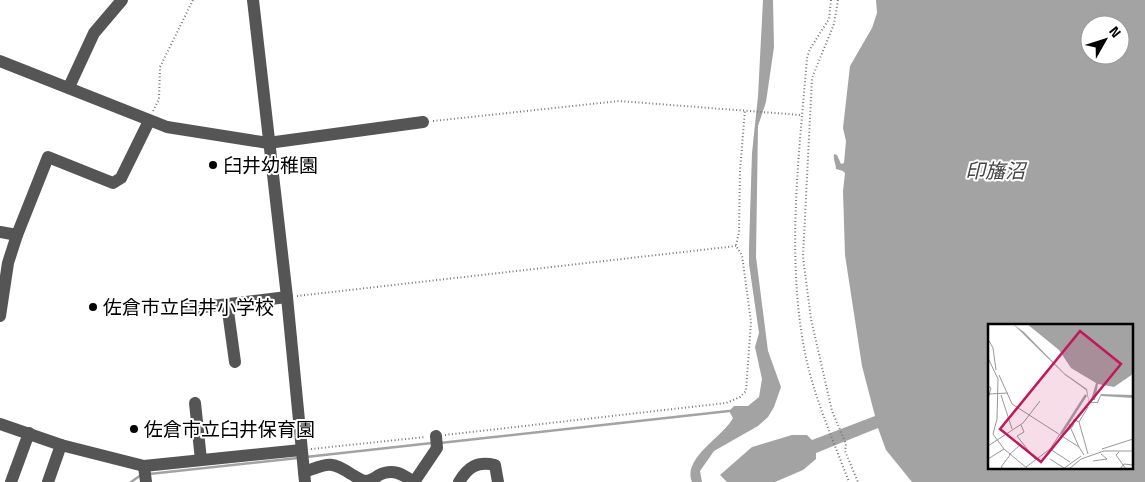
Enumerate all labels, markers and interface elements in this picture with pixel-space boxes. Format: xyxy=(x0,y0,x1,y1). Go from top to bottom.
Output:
north arrow xyxy=(1080,15,1130,65)
text: N xyxy=(1104,21,1127,42)
place label: 臼井幼稚園 xyxy=(223,150,318,179)
water label: 印旛沼 xyxy=(965,155,1028,186)
marker: 臼井幼稚園 xyxy=(207,159,219,171)
place label: 佐倉市立臼井小学校 xyxy=(103,292,274,321)
marker: 佐倉市立臼井小学校 xyxy=(87,301,99,313)
inset map xyxy=(988,324,1132,470)
place label: 佐倉市立臼井保育園 xyxy=(144,414,315,443)
marker: 佐倉市立臼井保育園 xyxy=(128,423,140,435)

